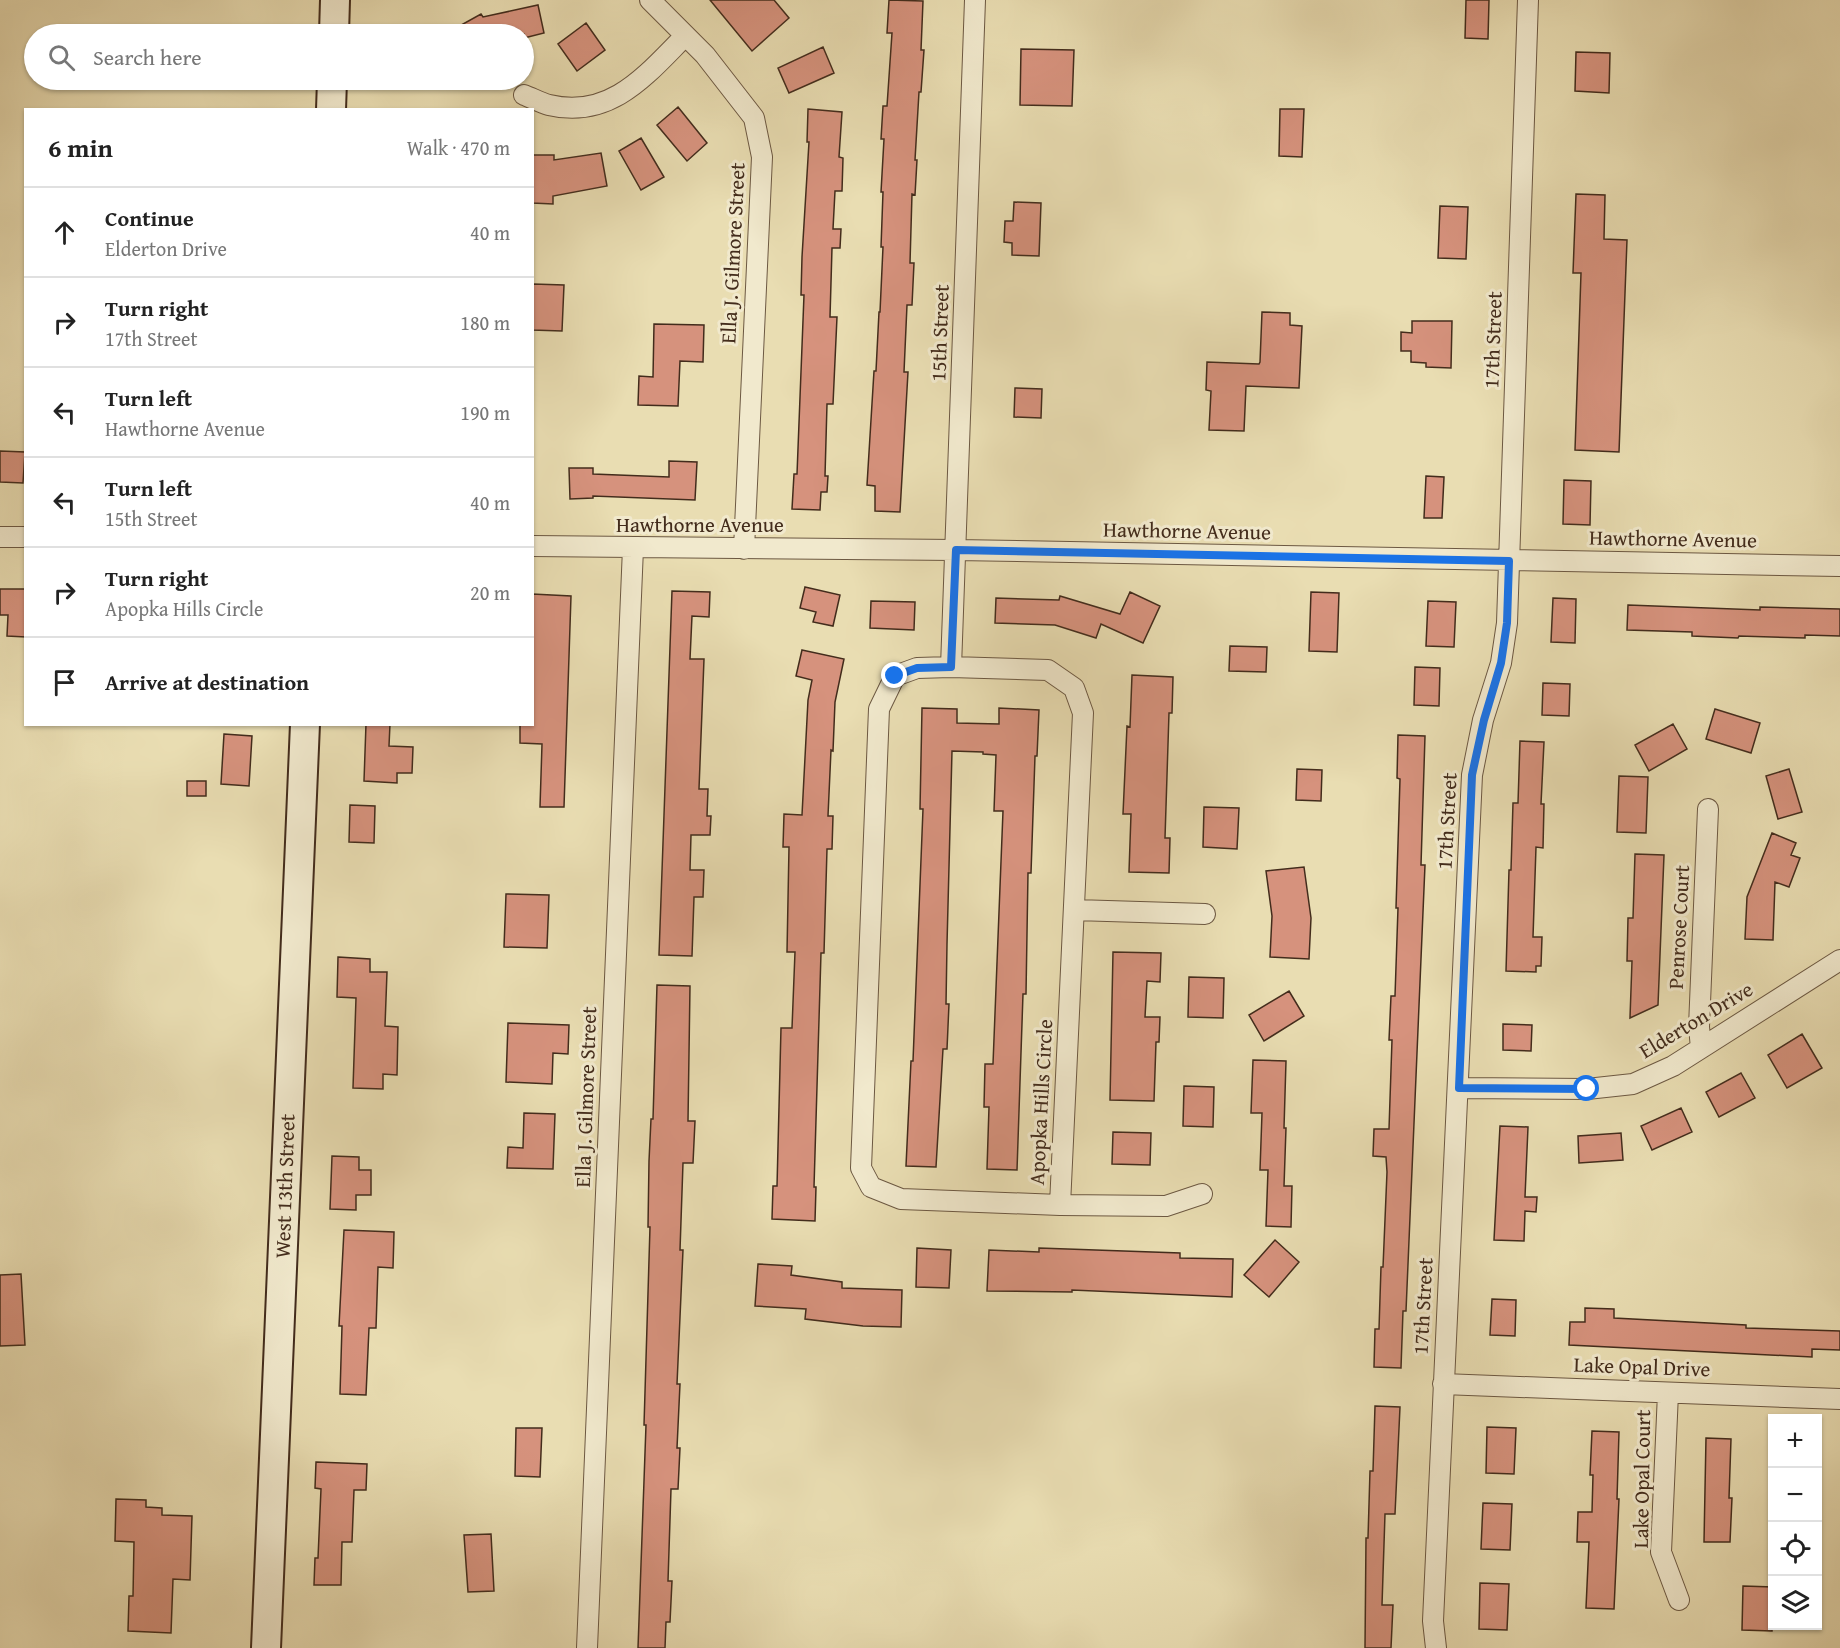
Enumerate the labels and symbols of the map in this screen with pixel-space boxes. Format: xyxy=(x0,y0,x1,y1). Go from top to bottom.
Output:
street label: Ella J. Gilmore Street xyxy=(712,161,753,344)
street label: 15th Street xyxy=(922,283,957,382)
street label: 17th Street xyxy=(1475,290,1510,389)
street label: Hawthorne Avenue xyxy=(616,509,784,540)
street label: Hawthorne Avenue xyxy=(1103,514,1271,547)
street label: Hawthorne Avenue xyxy=(1589,522,1757,555)
route end xyxy=(881,662,907,688)
street label: 17th Street xyxy=(1428,771,1465,870)
street label: Penrose Court xyxy=(1660,863,1697,990)
street label: Elderton Drive xyxy=(1633,973,1759,1066)
street label: Ella J. Gilmore Street xyxy=(567,1005,604,1188)
street label: Apopka Hills Circle xyxy=(1021,1018,1060,1186)
route start xyxy=(1573,1075,1599,1101)
street label: West 13th Street xyxy=(266,1113,303,1259)
street label: 17th Street xyxy=(1404,1256,1441,1355)
street label: Lake Opal Drive xyxy=(1573,1349,1711,1384)
street label: Lake Opal Court xyxy=(1625,1409,1658,1549)

